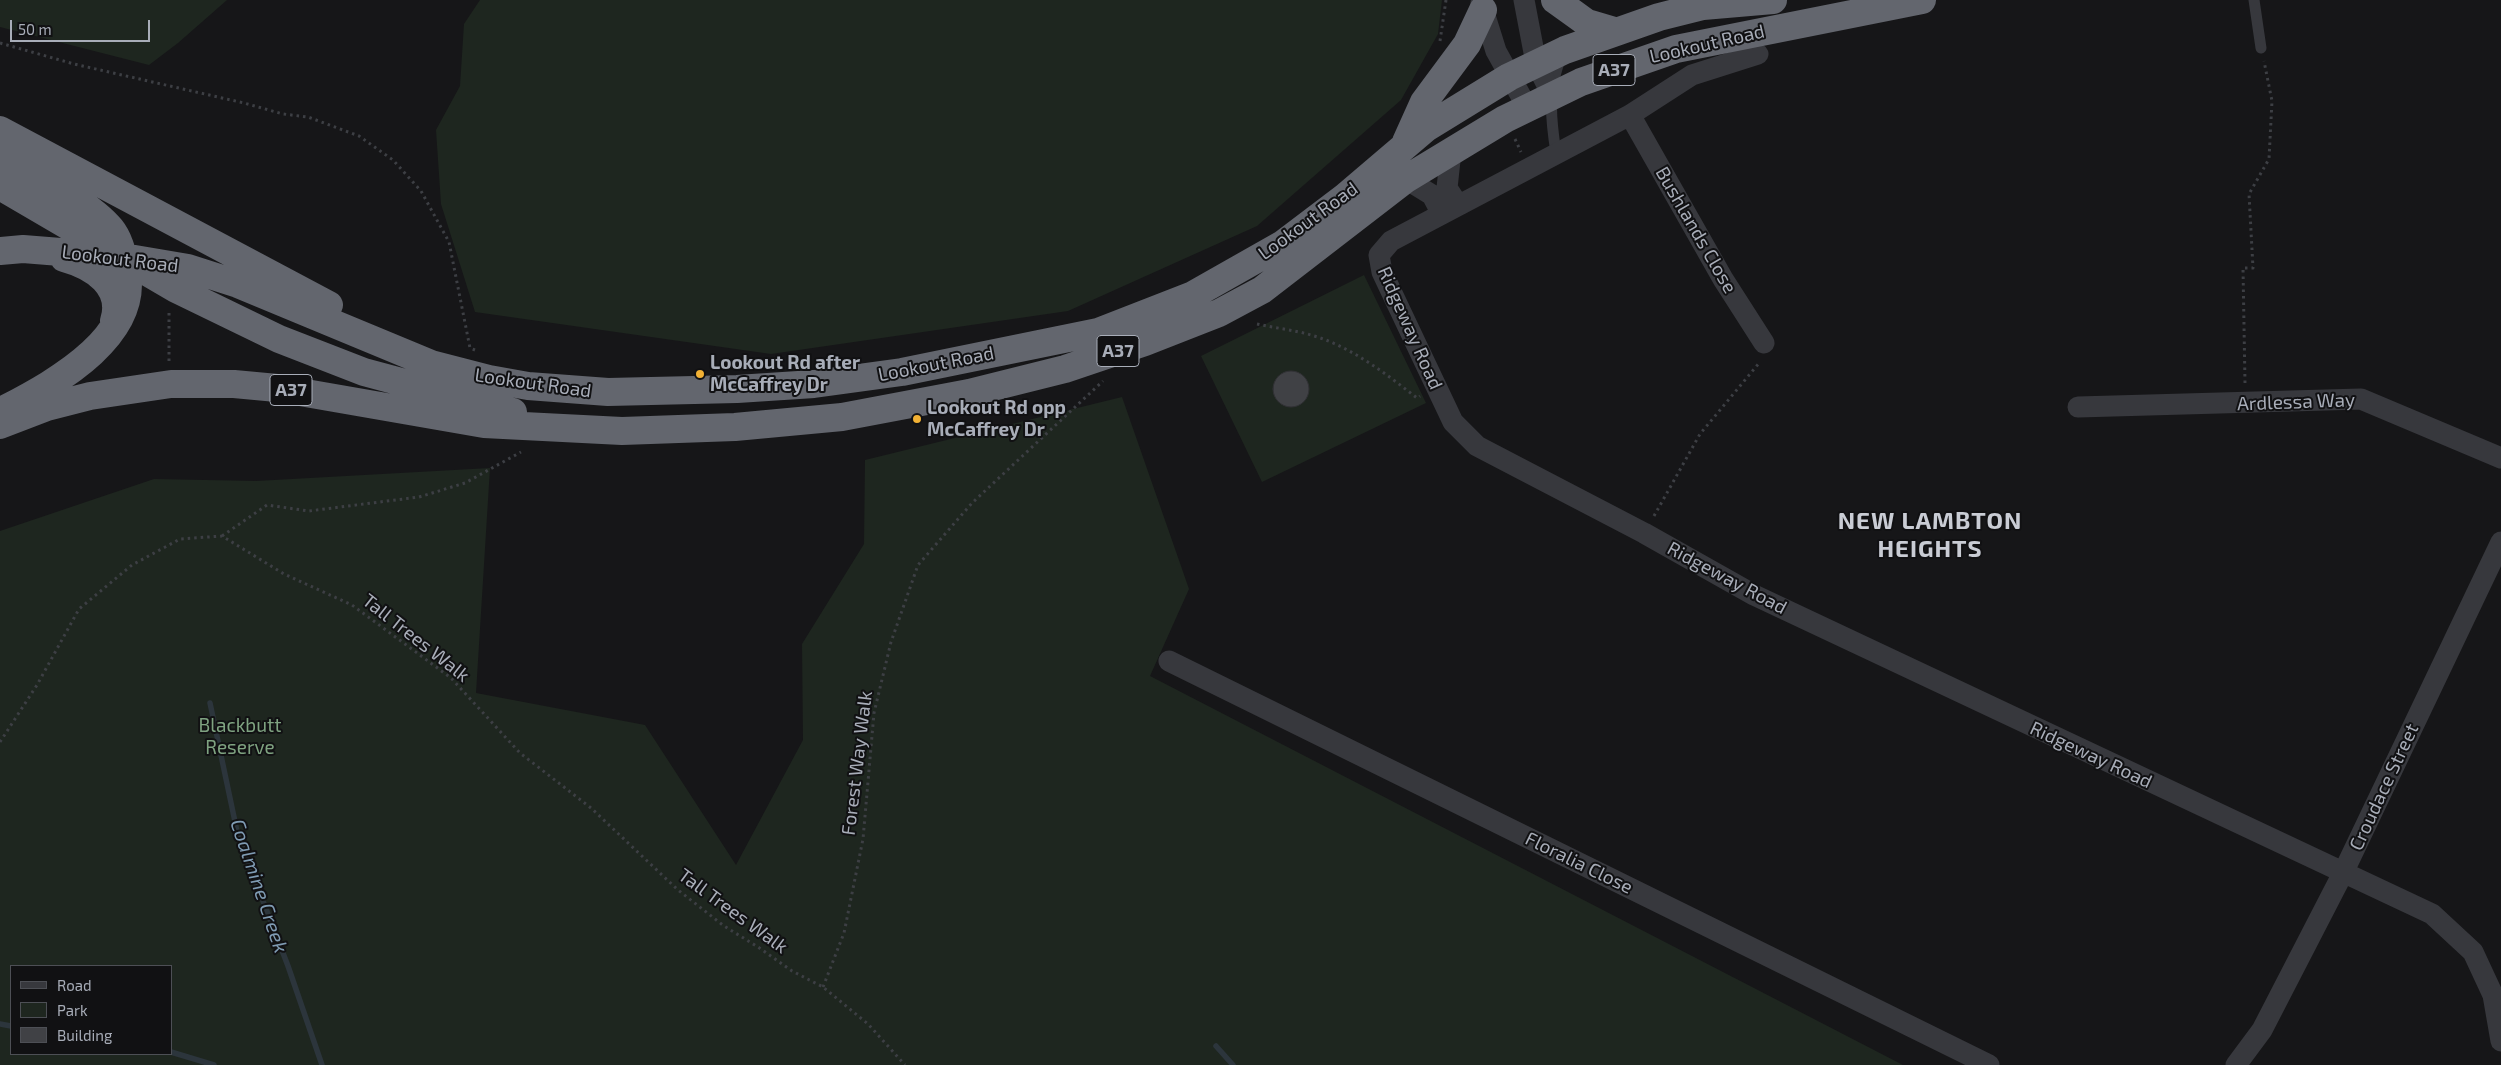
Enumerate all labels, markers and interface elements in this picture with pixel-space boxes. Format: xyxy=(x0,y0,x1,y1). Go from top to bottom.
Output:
scale bar xyxy=(12,10,152,42)
text: 50 m xyxy=(18,20,52,38)
street label: Lookout Road xyxy=(1647,20,1767,68)
road number: A37 xyxy=(1593,54,1635,86)
street label: Bushlands Close xyxy=(1651,163,1741,297)
street label: Lookout Road xyxy=(1254,177,1362,265)
street label: Lookout Road xyxy=(60,241,180,277)
street label: Ridgeway Road xyxy=(1373,263,1447,393)
road number: A37 xyxy=(1097,336,1139,366)
street label: Lookout Road xyxy=(876,342,996,386)
place label: Lookout Rd after McCaffrey Dr xyxy=(710,352,860,396)
street label: Lookout Road xyxy=(473,364,593,402)
marker: Lookout Rd after McCaffrey Dr xyxy=(694,368,706,380)
road number: A37 xyxy=(270,374,312,406)
street label: Ardlessa Way xyxy=(2237,389,2355,415)
place label: Lookout Rd opp McCaffrey Dr xyxy=(927,397,1066,441)
marker: Lookout Rd opp McCaffrey Dr xyxy=(911,413,923,425)
district label: NEW LAMBTON HEIGHTS xyxy=(1836,507,2024,563)
street label: Ridgeway Road xyxy=(1663,537,1791,619)
street label: Tall Trees Walk xyxy=(358,589,474,687)
street label: Forest Way Walk xyxy=(837,689,877,837)
park label: Blackbutt Reserve xyxy=(199,715,281,759)
street label: Ridgeway Road xyxy=(2026,717,2156,793)
street label: Croudace Street xyxy=(2345,720,2423,854)
water label: Coalmine Creek xyxy=(225,816,293,956)
street label: Floralia Close xyxy=(1521,827,1637,899)
street label: Tall Trees Walk xyxy=(674,864,792,958)
legend xyxy=(10,965,172,1055)
text: Road xyxy=(57,976,92,994)
text: Park xyxy=(57,1001,88,1019)
text: Building xyxy=(57,1026,112,1044)

